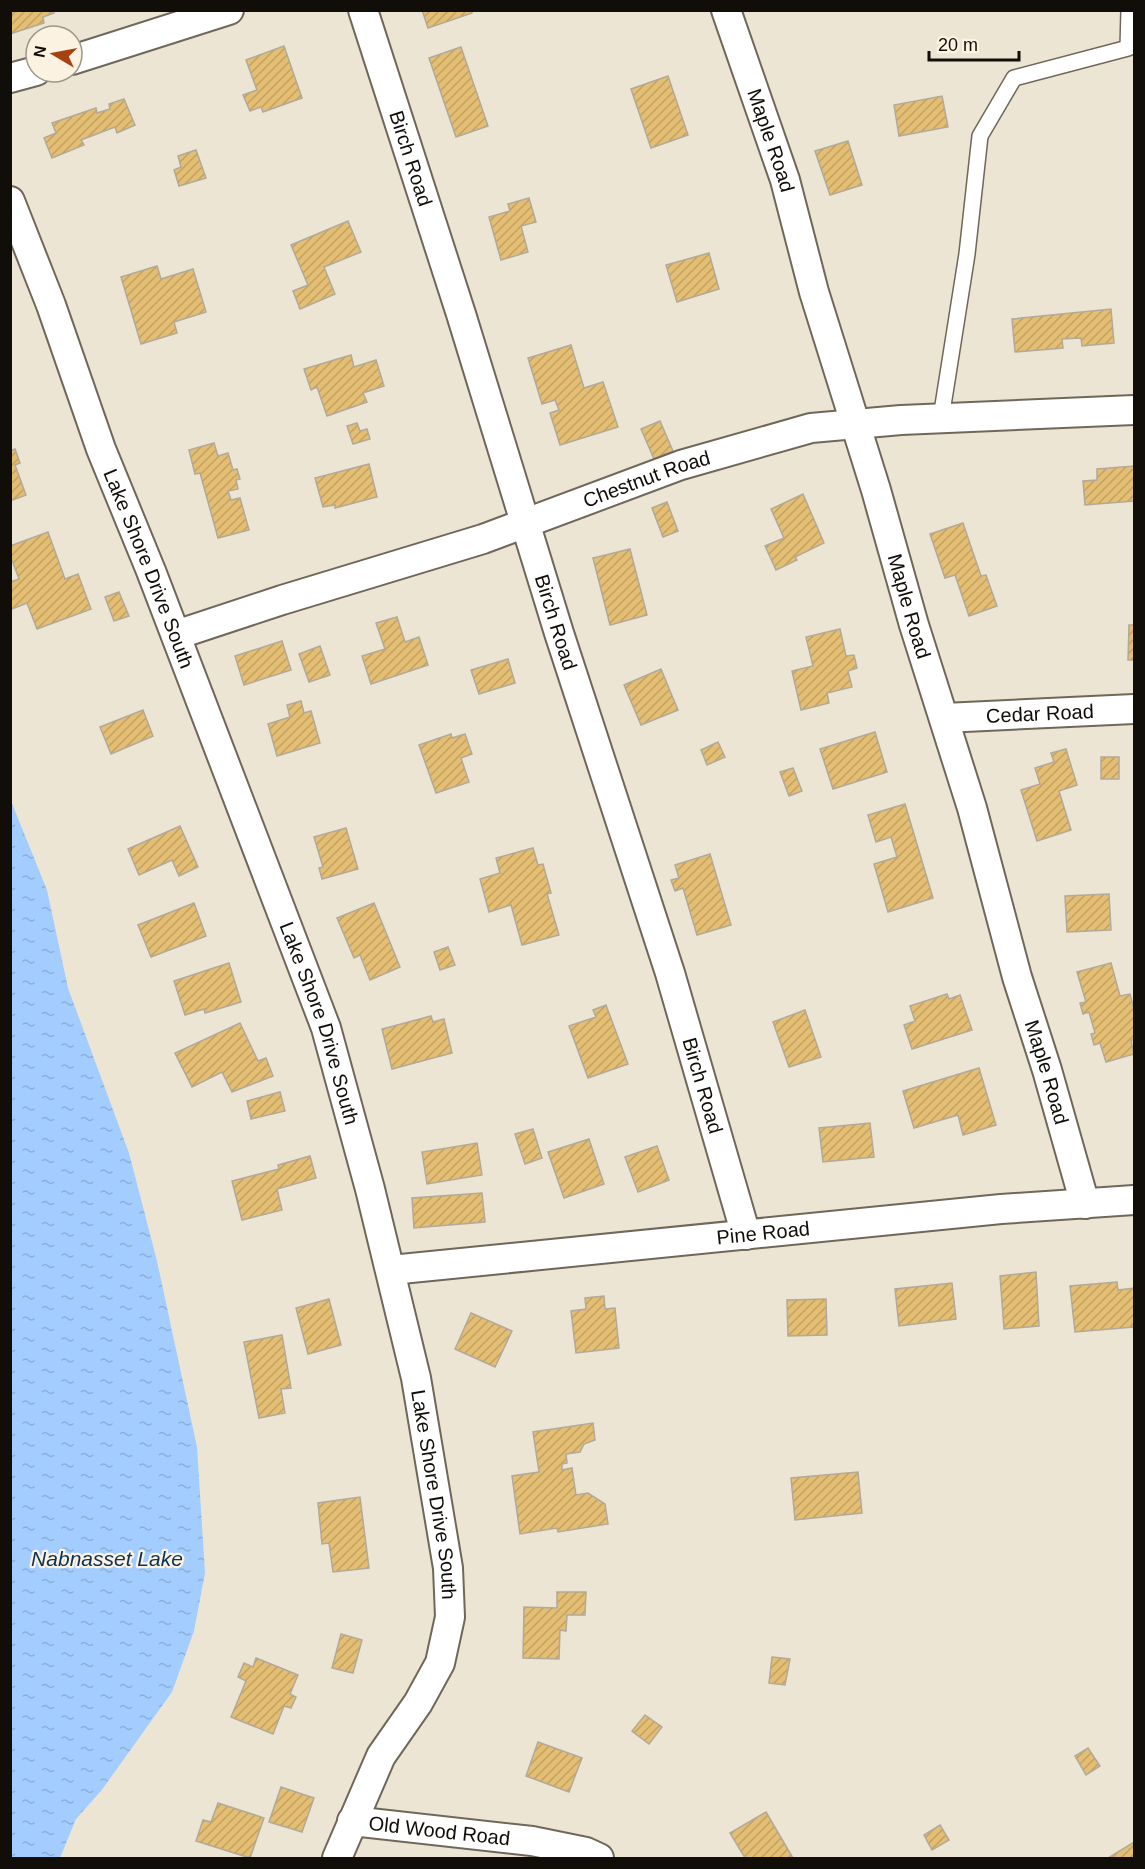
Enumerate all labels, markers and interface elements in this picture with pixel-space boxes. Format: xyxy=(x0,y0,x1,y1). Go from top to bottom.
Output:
north arrow xyxy=(24,24,84,84)
scale bar xyxy=(929,24,1019,62)
text: 20 m xyxy=(938,35,978,55)
text: N xyxy=(30,44,49,59)
street label: Maple Road xyxy=(743,86,799,194)
street label: Birch Road xyxy=(385,108,437,209)
street label: Chestnut Road xyxy=(580,446,713,512)
street label: Lake Shore Drive South xyxy=(99,466,198,671)
street label: Maple Road xyxy=(884,551,935,661)
street label: Birch Road xyxy=(531,572,581,673)
street label: Cedar Road xyxy=(985,700,1094,727)
street label: Lake Shore Drive South xyxy=(275,919,363,1127)
street label: Maple Road xyxy=(1021,1017,1073,1127)
street label: Birch Road xyxy=(678,1035,727,1136)
street label: Pine Road xyxy=(716,1217,811,1248)
street label: Lake Shore Drive South xyxy=(407,1388,460,1600)
water label: Nabnasset Lake xyxy=(31,1547,183,1570)
street label: Old Wood Road xyxy=(368,1812,511,1849)

